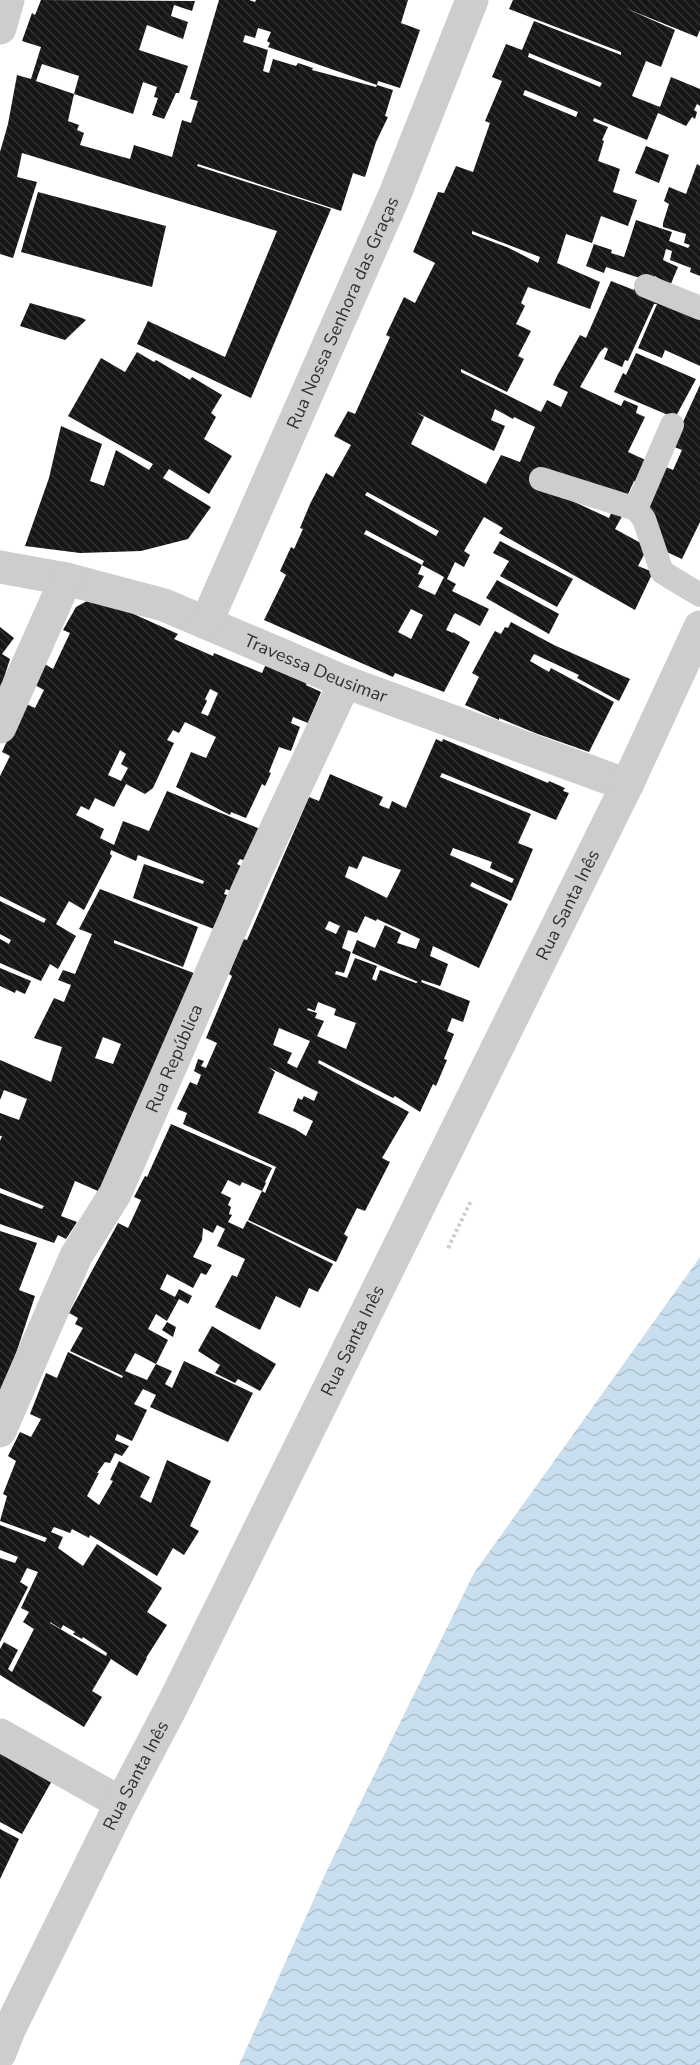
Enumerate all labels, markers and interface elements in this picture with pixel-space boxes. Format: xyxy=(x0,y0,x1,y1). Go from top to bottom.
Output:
street label: Rua Nossa Senhora das Graças xyxy=(281,193,404,433)
street label: Travessa Deusimar xyxy=(240,628,391,709)
street label: Rua Santa Inês xyxy=(530,845,605,964)
street label: Rua República xyxy=(140,1000,208,1116)
street label: Rua Santa Inês xyxy=(315,1281,390,1400)
street label: Rua Santa Inês xyxy=(97,1716,174,1835)

